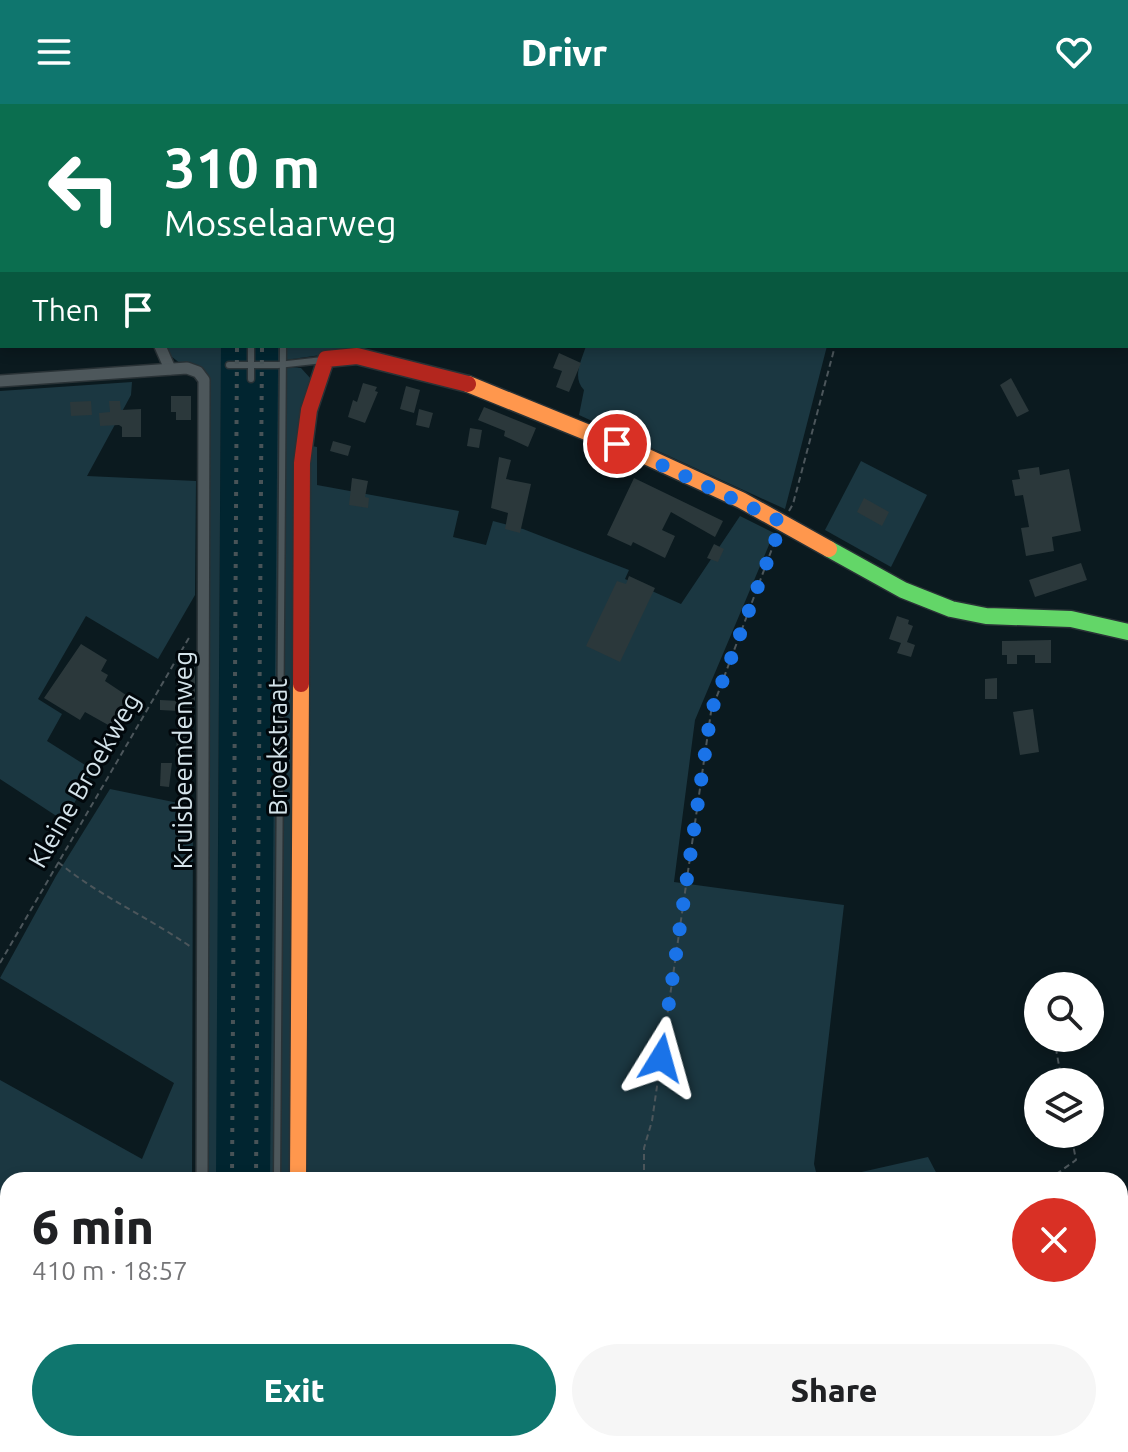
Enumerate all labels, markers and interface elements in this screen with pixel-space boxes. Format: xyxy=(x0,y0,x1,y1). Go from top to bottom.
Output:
icon: menu xyxy=(32,30,76,74)
icon: heart xyxy=(1052,30,1096,74)
text: Drivr xyxy=(521,32,607,73)
icon: left xyxy=(32,136,136,240)
text: 310 m xyxy=(164,136,320,199)
text: Mosselaarweg xyxy=(164,202,397,243)
icon: arrive xyxy=(116,288,160,332)
text: Then xyxy=(32,293,100,327)
pin xyxy=(583,410,651,478)
icon: arrive xyxy=(595,422,639,466)
street label: Kruisbeemdenweg xyxy=(168,651,197,869)
street label: Broekstraat xyxy=(263,678,292,816)
street label: Kleine Broekweg xyxy=(22,687,146,873)
map controls xyxy=(1024,972,1104,1148)
button: search xyxy=(1024,972,1104,1052)
position arrow xyxy=(619,1016,703,1100)
button: layers xyxy=(1024,1068,1104,1148)
button: close xyxy=(1012,1198,1096,1282)
text: 6 min xyxy=(32,1199,154,1253)
text: 410 m · 18:57 xyxy=(32,1256,188,1285)
button: Exit xyxy=(32,1344,556,1436)
button: Share xyxy=(572,1344,1096,1436)

